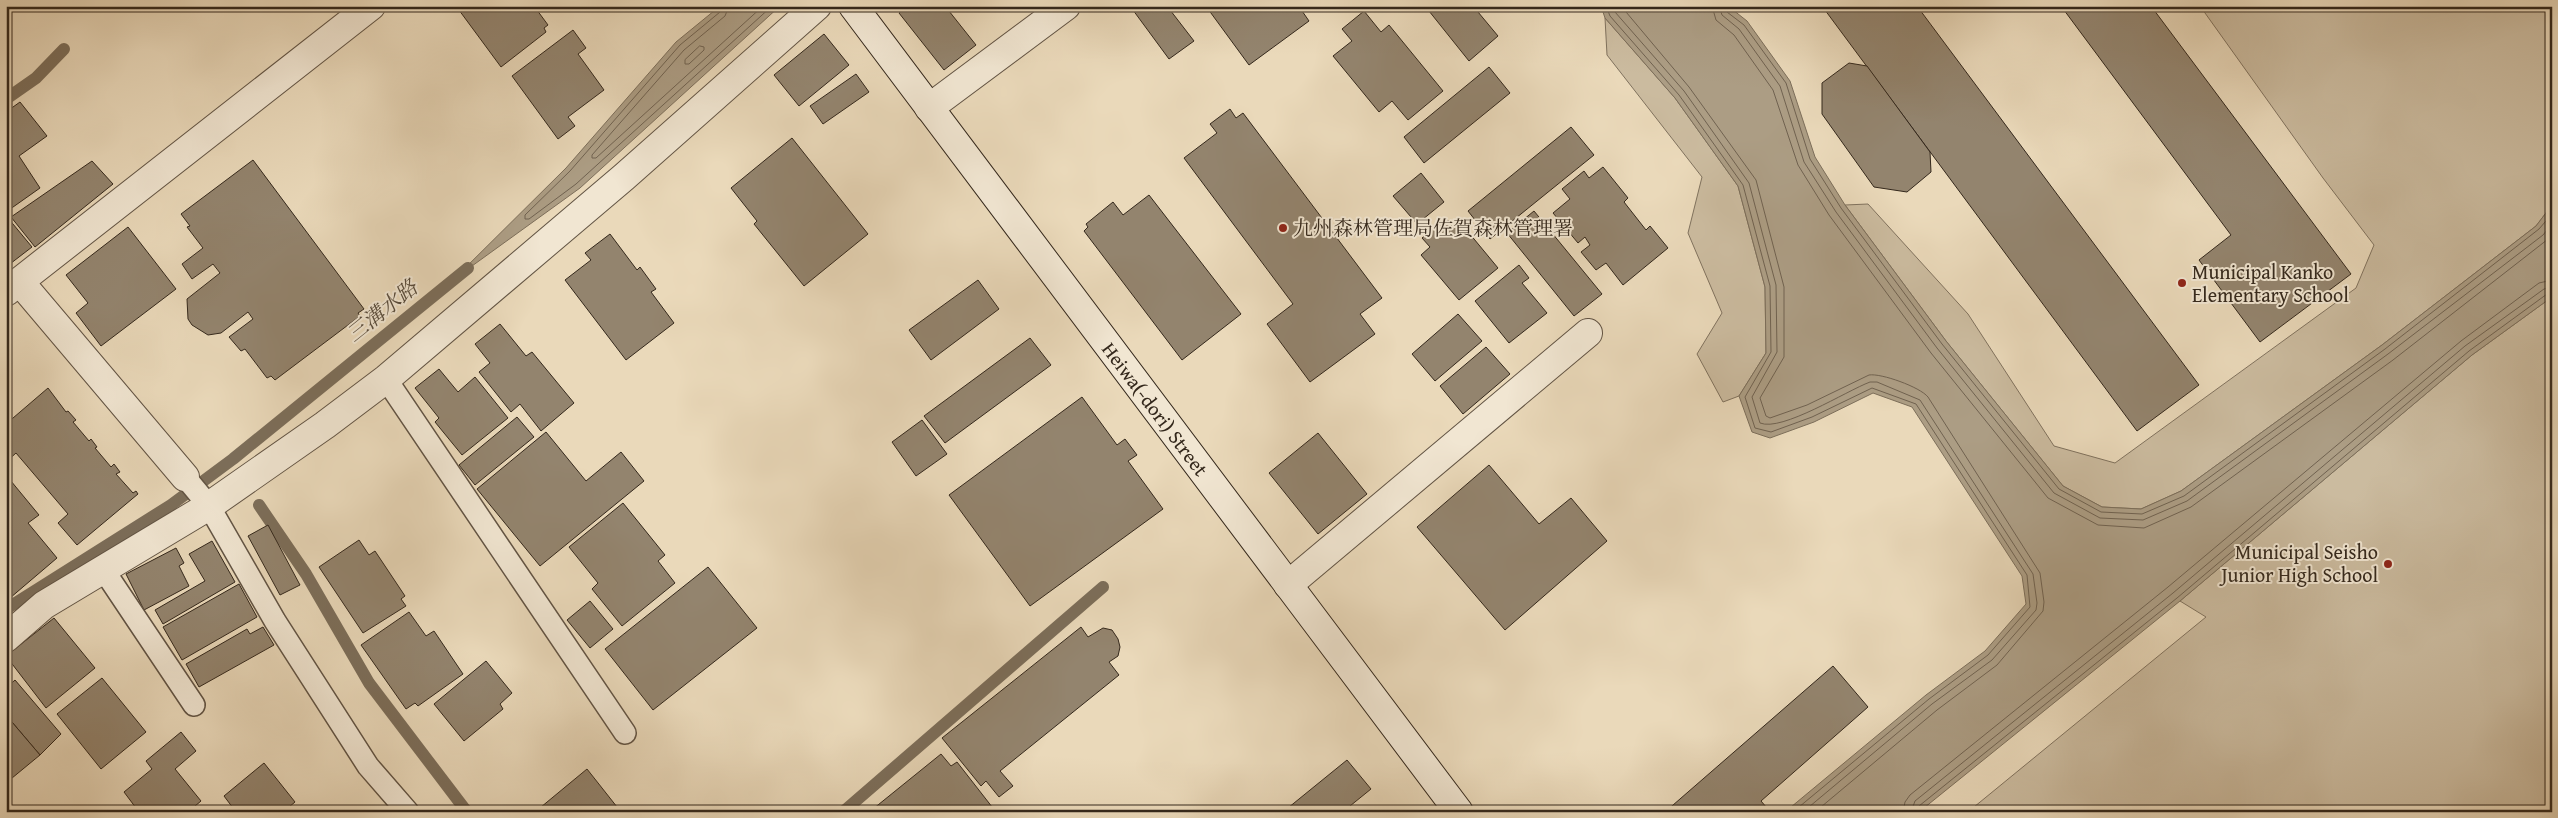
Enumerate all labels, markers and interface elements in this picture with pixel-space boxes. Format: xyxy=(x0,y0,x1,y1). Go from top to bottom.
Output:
place label: 九州森林管理局佐賀森林管理署 xyxy=(1293,213,1573,242)
marker: 九州森林管理局佐賀森林管理署 xyxy=(1277,222,1289,234)
place label: Municipal Kanko Elementary School xyxy=(2192,257,2349,309)
water label: 三溝水路 xyxy=(339,271,426,349)
marker: Municipal Kanko Elementary School xyxy=(2176,277,2188,289)
street label: Heiwa(-dori) Street xyxy=(1095,336,1215,482)
place label: Municipal Seisho Junior High School xyxy=(2218,537,2378,589)
marker: Municipal Seisho Junior High School xyxy=(2382,558,2394,570)

